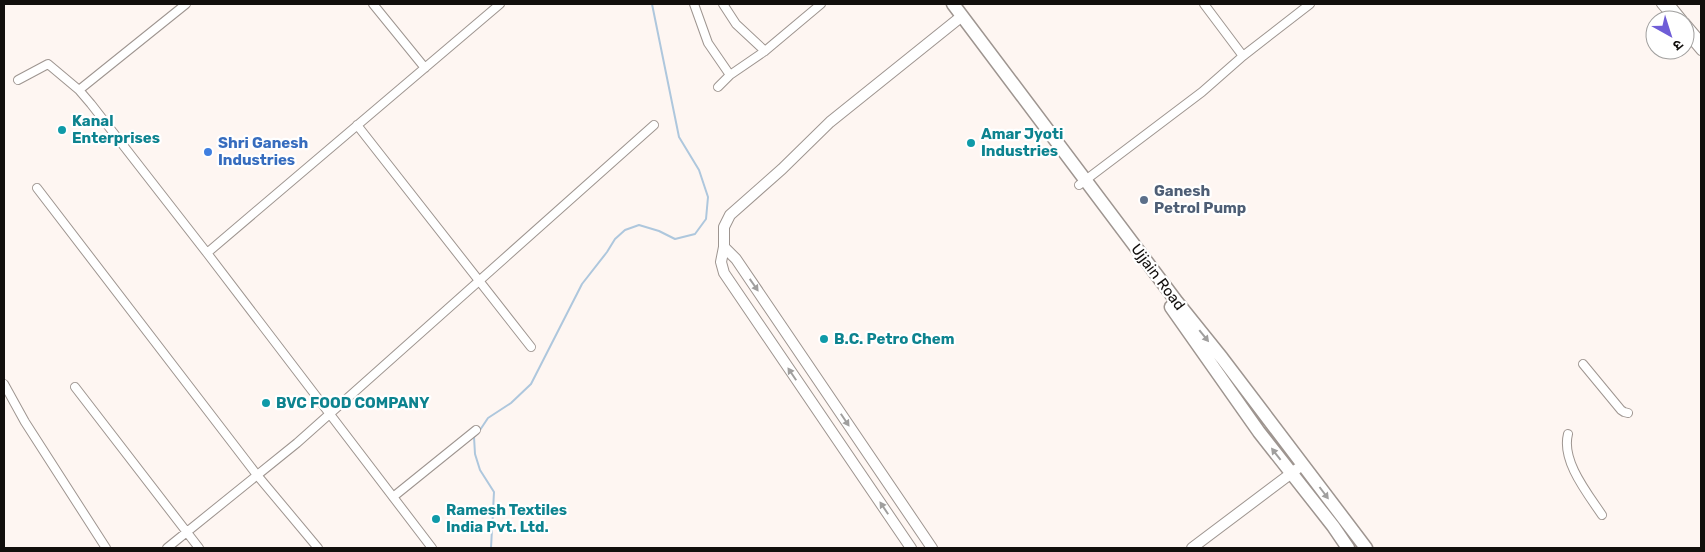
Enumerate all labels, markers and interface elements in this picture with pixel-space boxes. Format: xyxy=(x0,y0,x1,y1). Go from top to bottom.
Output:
north arrow xyxy=(1645,10,1695,60)
text: उ xyxy=(1669,36,1686,54)
place label: Kanal Enterprises xyxy=(72,112,160,147)
marker: Kanal Enterprises xyxy=(56,124,68,136)
place label: Amar Jyoti Industries xyxy=(981,125,1063,160)
place label: Shri Ganesh Industries xyxy=(218,134,308,169)
marker: Amar Jyoti Industries xyxy=(965,137,977,149)
marker: Shri Ganesh Industries xyxy=(202,146,214,158)
place label: Ganesh Petrol Pump xyxy=(1154,182,1246,217)
marker: Ganesh Petrol Pump xyxy=(1138,194,1150,206)
street label: Ujjain Road xyxy=(1127,240,1189,314)
one-way arrow xyxy=(749,279,759,292)
one-way arrow xyxy=(1199,329,1210,342)
place label: B.C. Petro Chem xyxy=(834,330,955,348)
marker: B.C. Petro Chem xyxy=(818,333,830,345)
one-way arrow xyxy=(787,367,797,380)
place label: BVC FOOD COMPANY xyxy=(276,394,429,412)
marker: BVC FOOD COMPANY xyxy=(260,397,272,409)
one-way arrow xyxy=(840,413,850,426)
one-way arrow xyxy=(1271,448,1282,461)
one-way arrow xyxy=(1318,486,1329,499)
place label: Ramesh Textiles India Pvt. Ltd. xyxy=(446,501,567,536)
one-way arrow xyxy=(879,501,889,515)
marker: Ramesh Textiles India Pvt. Ltd. xyxy=(430,513,442,525)

